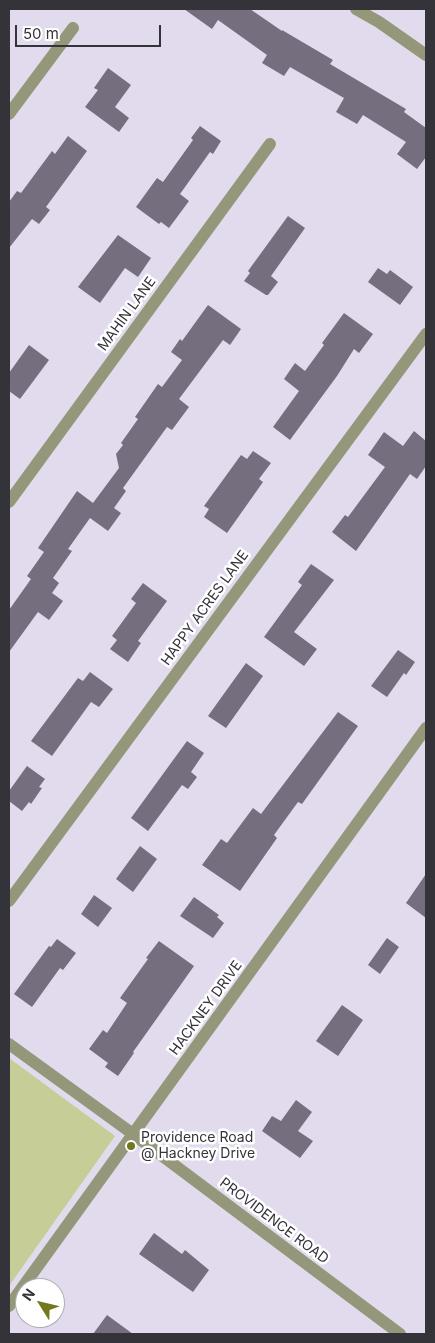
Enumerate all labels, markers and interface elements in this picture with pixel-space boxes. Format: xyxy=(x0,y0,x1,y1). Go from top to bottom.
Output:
scale bar xyxy=(18,15,164,47)
text: 50 m xyxy=(23,24,59,43)
street label: MAHIN LANE xyxy=(94,274,160,354)
street label: HAPPY ACRES LANE xyxy=(158,547,252,669)
street label: HACKNEY DRIVE xyxy=(166,958,246,1058)
place label: Providence Road @ Hackney Drive xyxy=(141,1130,255,1162)
marker: Providence Road @ Hackney Drive xyxy=(125,1140,137,1152)
street label: PROVIDENCE ROAD xyxy=(216,1174,332,1268)
north arrow xyxy=(15,1278,65,1328)
text: N xyxy=(18,1285,38,1304)

